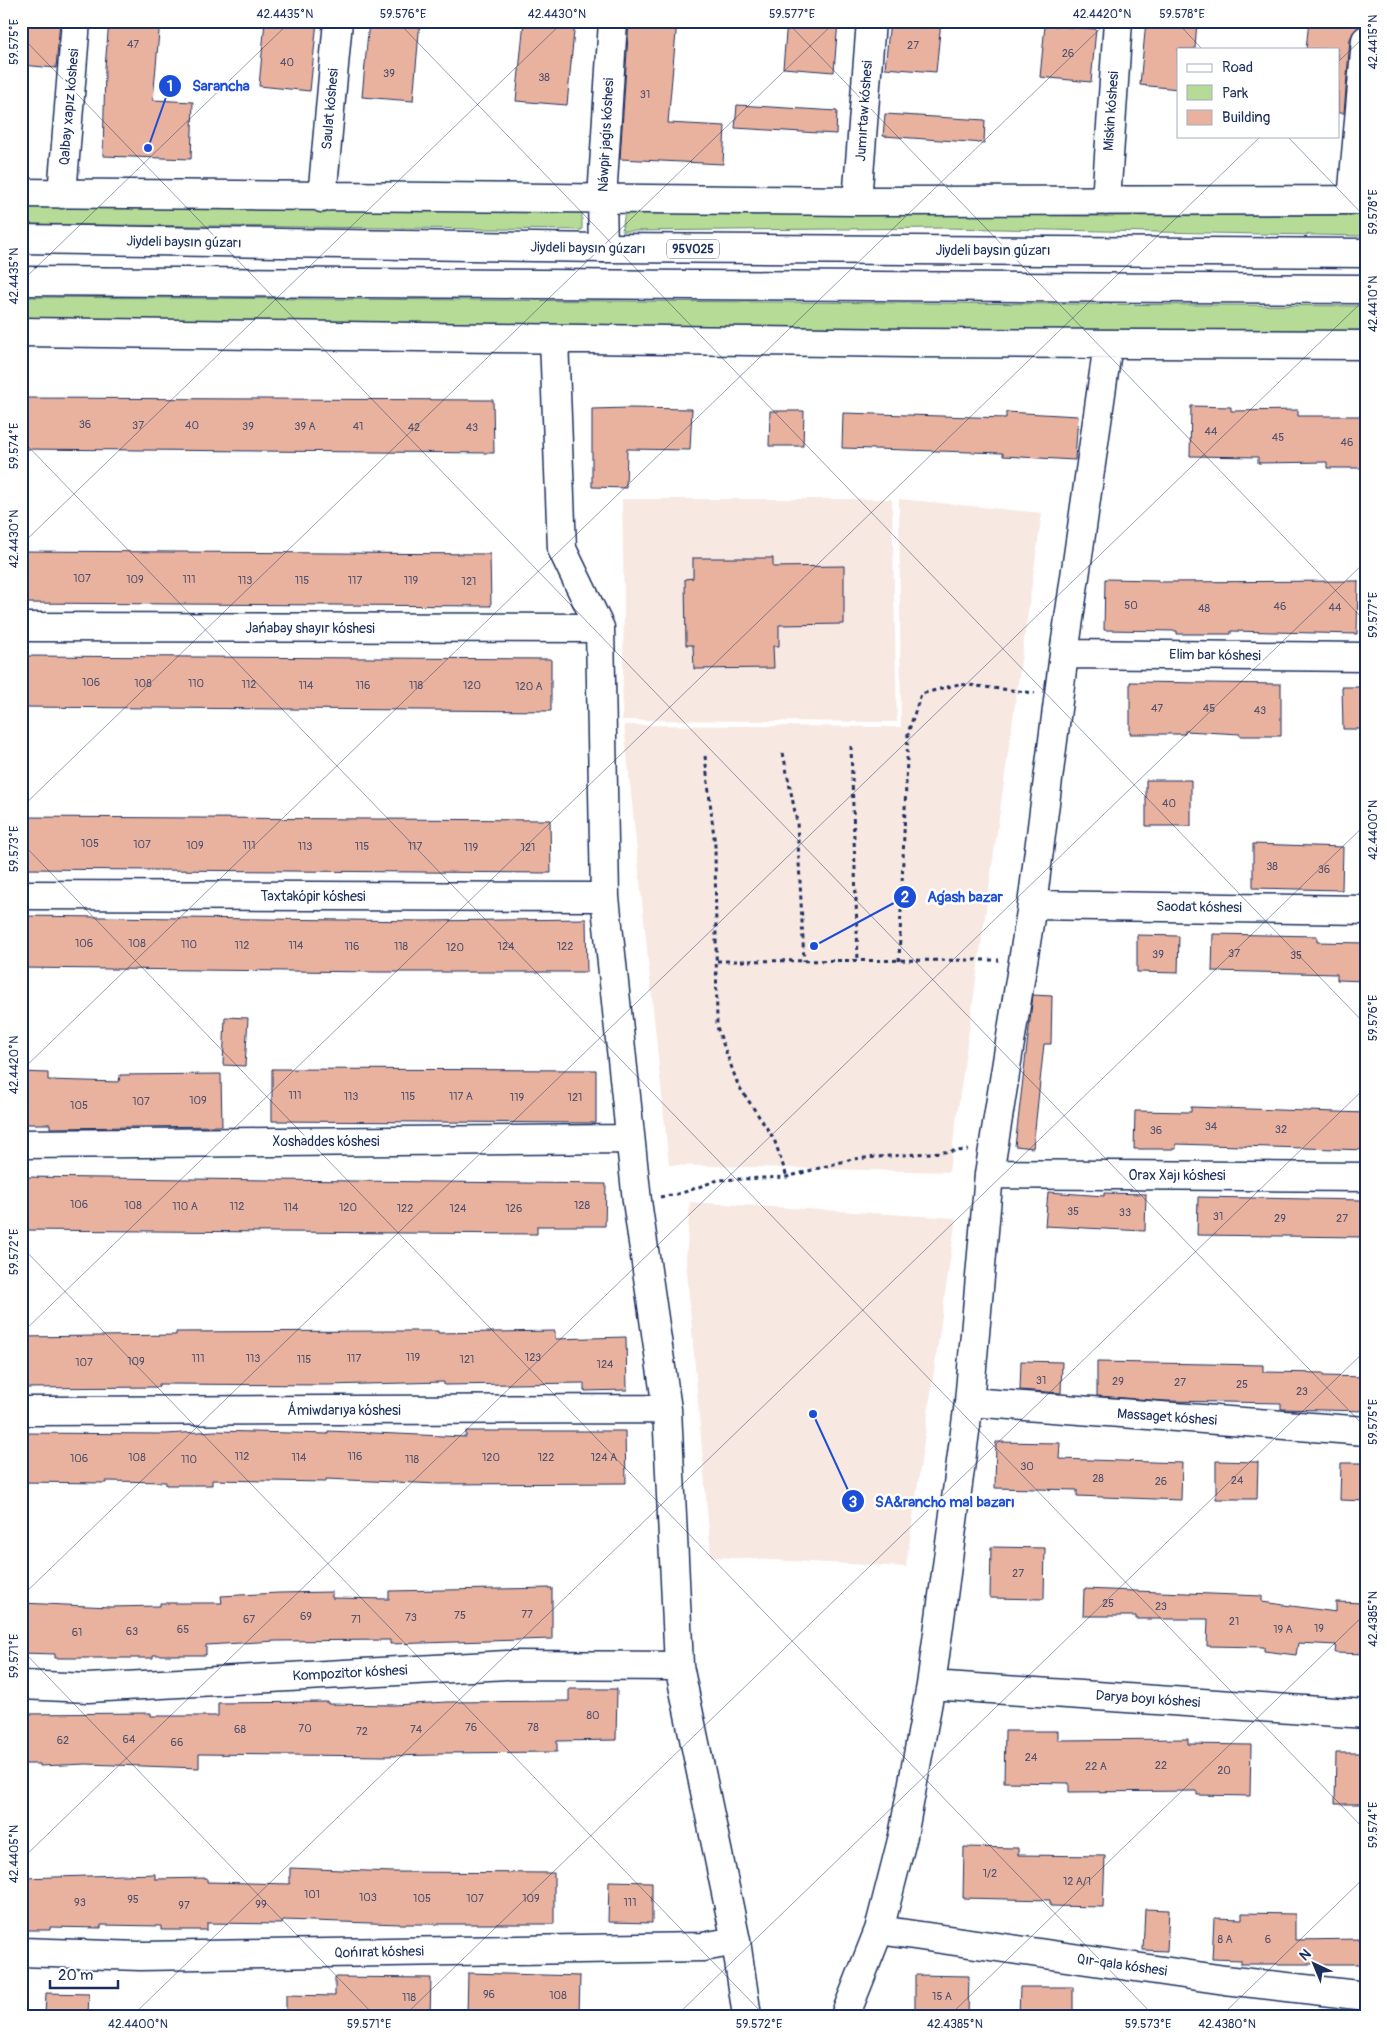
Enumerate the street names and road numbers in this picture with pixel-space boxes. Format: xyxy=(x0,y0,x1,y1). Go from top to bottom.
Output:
street label: Qalbay xapız kóshesi xyxy=(55,47,83,166)
street label: Jumırtaw kóshesi xyxy=(852,59,876,162)
street label: Saulat kóshesi xyxy=(318,67,342,150)
street label: Miskin kóshesi xyxy=(1100,70,1122,151)
street label: Náwpir jaǵıs kóshesi xyxy=(595,77,618,193)
street label: Jiydeli baysın gúzarı xyxy=(126,232,242,252)
street label: Jiydeli baysın gúzarı xyxy=(530,238,646,258)
road number: 95V025 xyxy=(667,240,719,258)
street label: Jiydeli baysın gúzarı xyxy=(935,242,1051,259)
street label: Jańabay shayır kóshesi xyxy=(245,620,375,637)
street label: Elim bar kóshesi xyxy=(1169,646,1261,664)
street label: Taxtakópir kóshesi xyxy=(260,888,366,905)
street label: Saodat kóshesi xyxy=(1156,898,1243,916)
street label: Xoshaddes kóshesi xyxy=(273,1133,380,1150)
street label: Orax Xajı kóshesi xyxy=(1129,1167,1226,1184)
street label: Ámiwdarıya kóshesi xyxy=(287,1401,401,1419)
street label: Massaget kóshesi xyxy=(1116,1405,1218,1429)
street label: Kompozitor kóshesi xyxy=(292,1661,408,1684)
street label: Darya boyı kóshesi xyxy=(1095,1687,1201,1711)
street label: Qońırat kóshesi xyxy=(334,1943,424,1961)
street label: Qır-qala kóshesi xyxy=(1076,1950,1169,1980)

